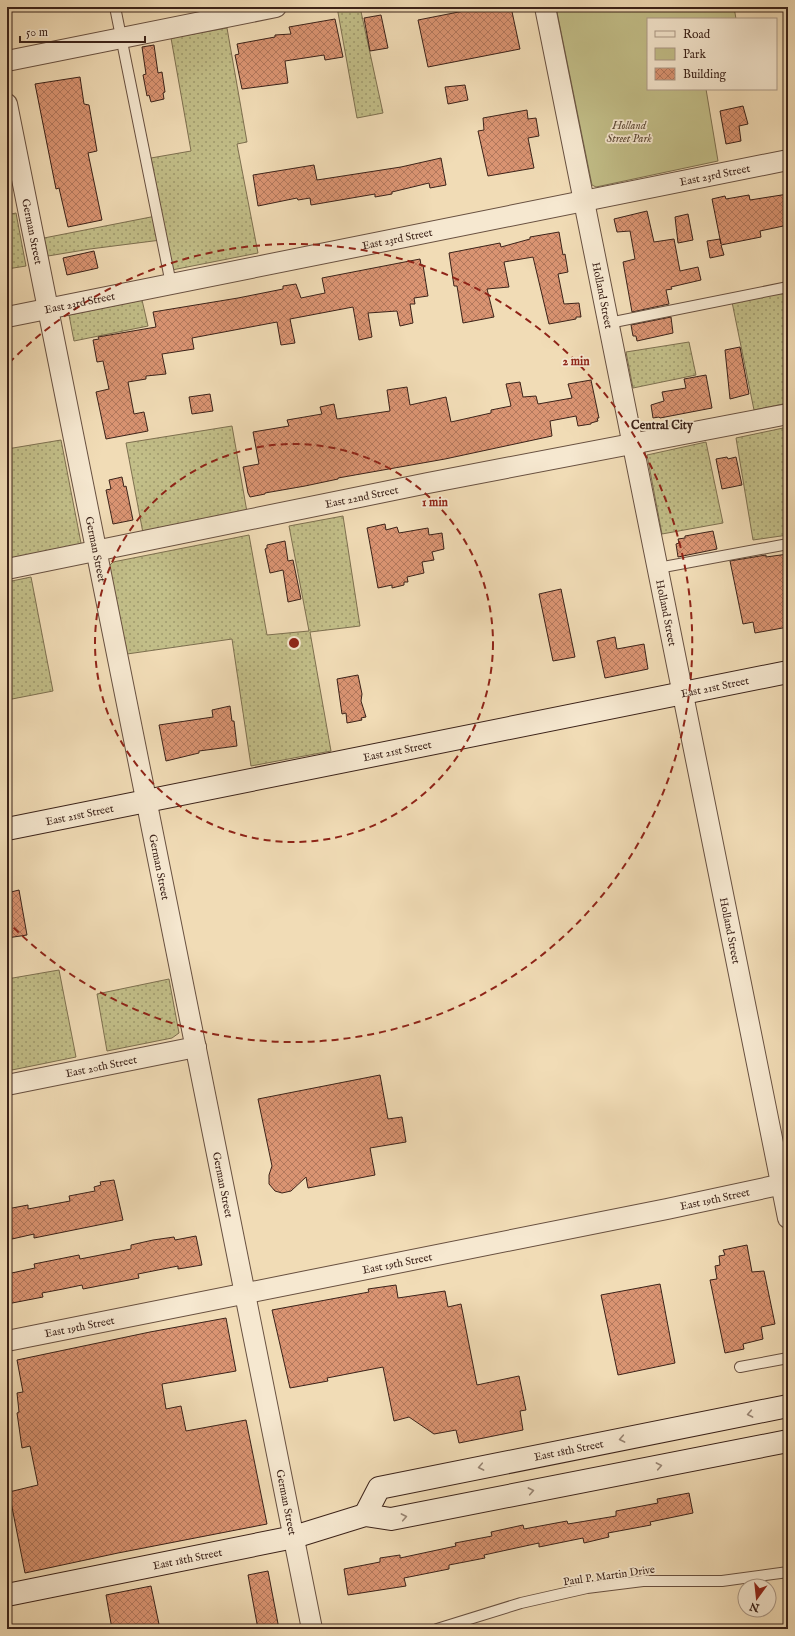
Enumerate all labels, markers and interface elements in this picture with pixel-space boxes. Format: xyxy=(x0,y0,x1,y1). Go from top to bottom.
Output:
scale bar xyxy=(20,18,145,44)
legend xyxy=(647,18,777,90)
text: 50 m xyxy=(26,25,48,40)
text: Road xyxy=(683,27,711,42)
text: Park xyxy=(683,47,706,62)
text: Building xyxy=(683,67,727,82)
park label: Holland Street Park xyxy=(606,119,652,146)
street label: East 23rd Street xyxy=(679,162,752,190)
street label: German Street xyxy=(18,198,45,266)
street label: East 23rd Street xyxy=(361,226,434,253)
street label: Holland Street xyxy=(588,261,615,330)
street label: East 23rd Street xyxy=(43,289,116,317)
text: 2 min xyxy=(562,354,590,369)
district label: Central City xyxy=(631,418,694,434)
street label: East 22nd Street xyxy=(324,483,400,512)
text: 1 min xyxy=(422,495,449,510)
street label: German Street xyxy=(82,515,109,584)
street label: Holland Street xyxy=(652,579,679,648)
centre of rings xyxy=(287,636,301,650)
street label: East 21st Street xyxy=(680,674,751,701)
street label: East 21st Street xyxy=(362,738,433,765)
street label: East 21st Street xyxy=(44,802,115,829)
street label: German Street xyxy=(145,833,172,901)
street label: Holland Street xyxy=(716,896,743,965)
street label: East 20th Street xyxy=(64,1053,138,1081)
street label: German Street xyxy=(209,1151,236,1219)
street label: East 19th Street xyxy=(679,1185,751,1214)
street label: East 19th Street xyxy=(361,1250,434,1278)
street label: East 19th Street xyxy=(44,1314,116,1341)
one-way arrow xyxy=(747,1409,753,1417)
one-way arrow xyxy=(619,1435,625,1443)
street label: East 18th Street xyxy=(533,1437,605,1465)
one-way arrow xyxy=(656,1462,662,1471)
one-way arrow xyxy=(478,1463,484,1471)
street label: German Street xyxy=(272,1468,299,1537)
one-way arrow xyxy=(528,1488,535,1496)
one-way arrow xyxy=(401,1513,407,1521)
street label: East 18th Street xyxy=(152,1546,224,1573)
street label: Paul P. Martin Drive xyxy=(562,1563,656,1589)
north arrow xyxy=(737,1578,777,1618)
text: N xyxy=(748,1599,762,1615)

